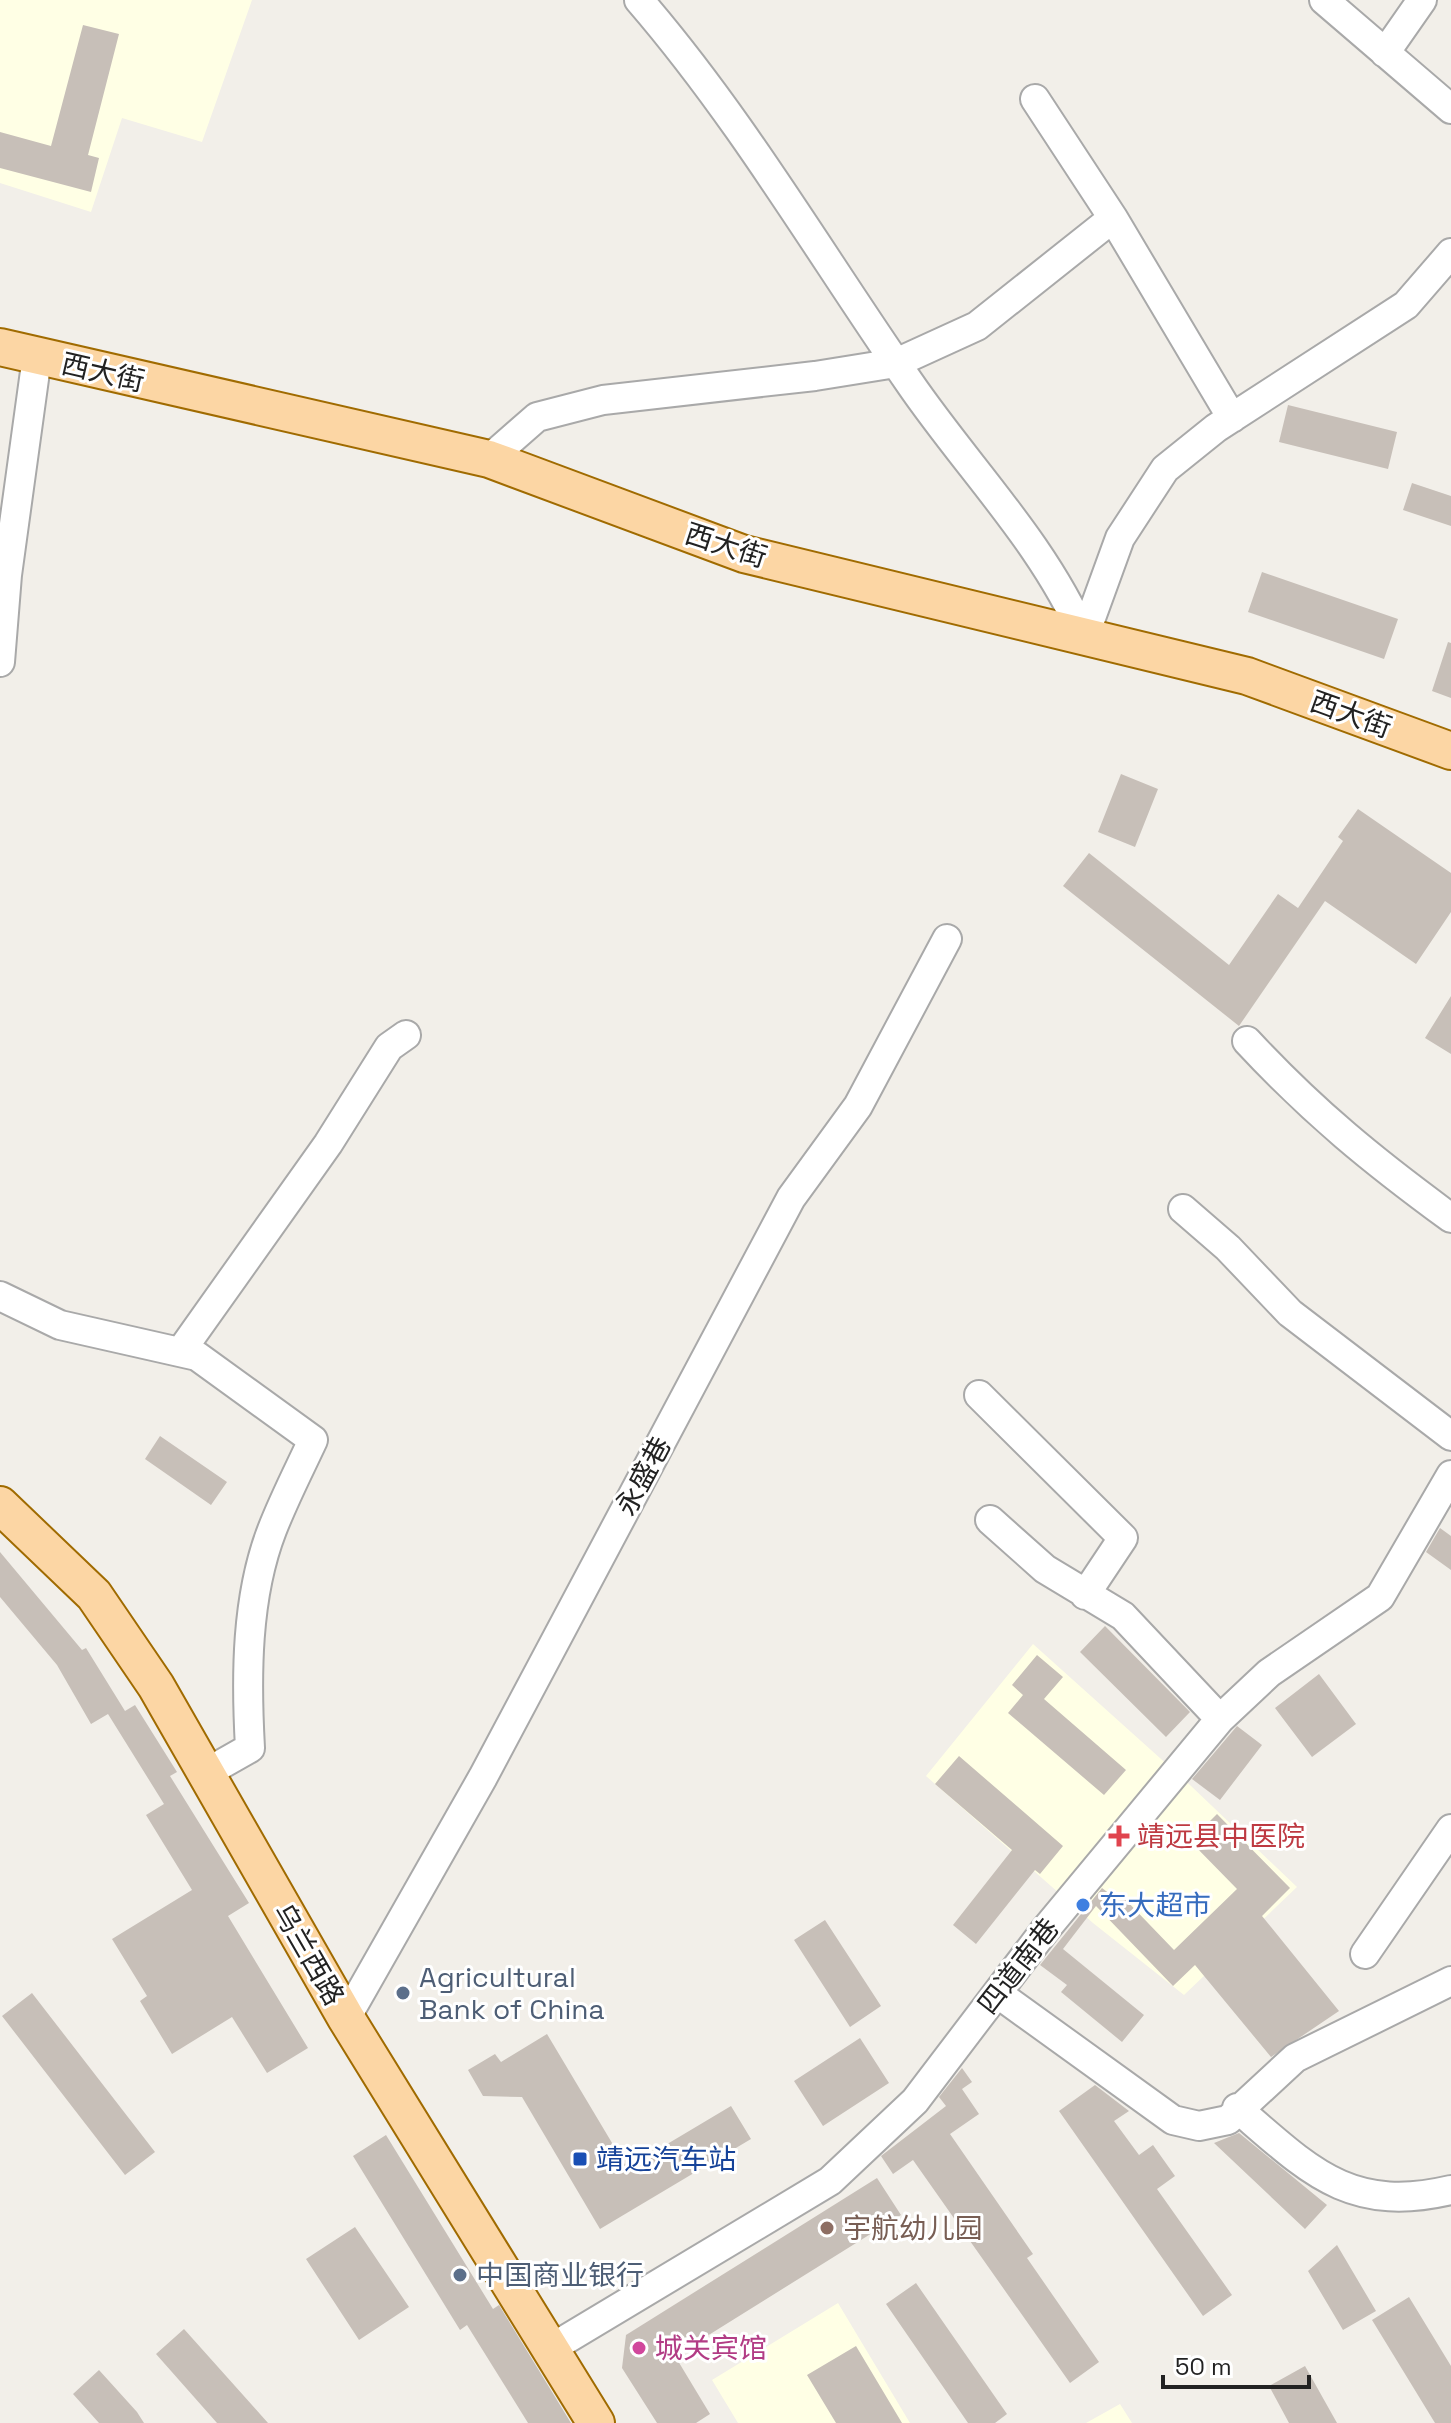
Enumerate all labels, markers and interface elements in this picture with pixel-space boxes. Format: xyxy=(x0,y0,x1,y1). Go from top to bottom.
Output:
street label: 西大街 xyxy=(58,345,148,399)
street label: 西大街 xyxy=(680,515,772,575)
street label: 西大街 xyxy=(1305,683,1397,745)
street label: 永盛巷 xyxy=(607,1430,679,1522)
place label: 靖远县中医院 xyxy=(1137,1818,1305,1854)
marker: 靖远县中医院 xyxy=(1108,1825,1130,1847)
place label: 东大超市 xyxy=(1099,1887,1211,1923)
street label: 乌兰西路 xyxy=(265,1896,353,2012)
marker: 东大超市 xyxy=(1074,1896,1092,1914)
street label: 四道南巷 xyxy=(969,1911,1067,2021)
place label: Agricultural Bank of China xyxy=(419,1959,605,2027)
marker: Agricultural Bank of China xyxy=(394,1984,412,2002)
place label: 靖远汽车站 xyxy=(596,2141,736,2177)
marker: 靖远汽车站 xyxy=(571,2150,589,2168)
place label: 宇航幼儿园 xyxy=(843,2210,983,2246)
marker: 宇航幼儿园 xyxy=(818,2219,836,2237)
place label: 中国商业银行 xyxy=(476,2257,644,2293)
marker: 中国商业银行 xyxy=(451,2266,469,2284)
place label: 城关宾馆 xyxy=(655,2330,767,2366)
marker: 城关宾馆 xyxy=(630,2339,648,2357)
scale bar xyxy=(1163,2339,1309,2389)
text: 50 m xyxy=(1175,2351,1232,2382)

